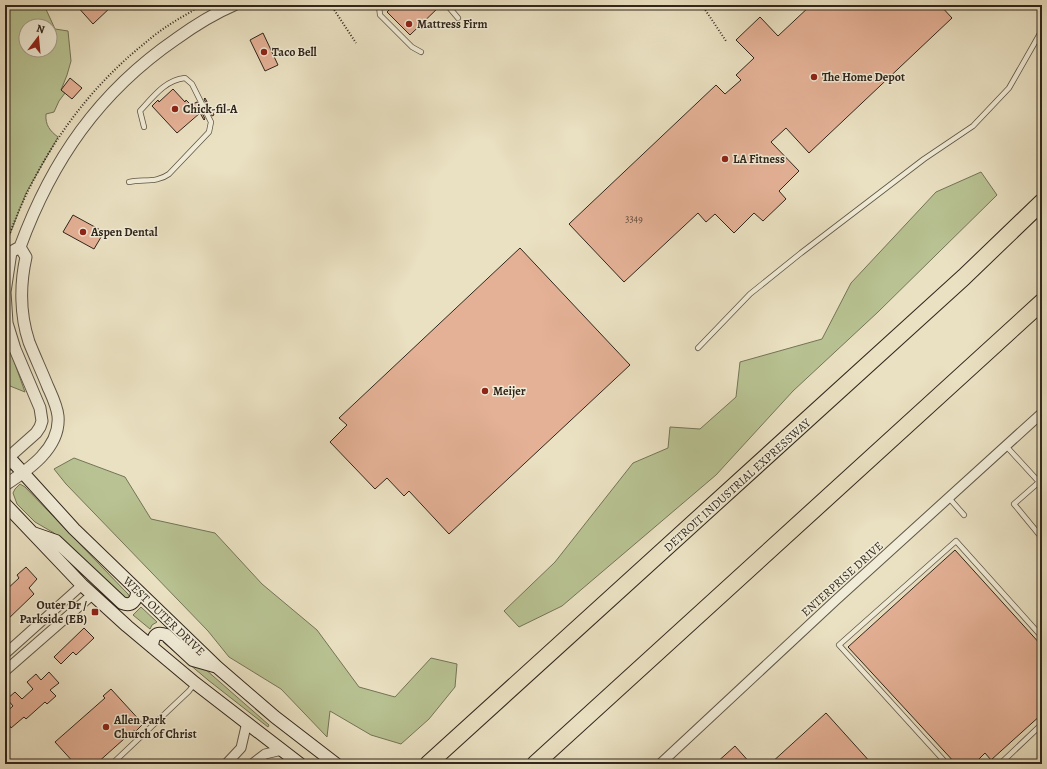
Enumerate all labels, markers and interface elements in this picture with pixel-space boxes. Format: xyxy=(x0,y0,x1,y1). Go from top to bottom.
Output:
place label: Mattress Firm xyxy=(417,16,488,32)
north arrow xyxy=(18,18,58,58)
marker: Mattress Firm xyxy=(404,19,414,29)
text: N xyxy=(35,21,47,37)
place label: Taco Bell xyxy=(272,44,318,60)
marker: Taco Bell xyxy=(259,47,269,57)
place label: The Home Depot xyxy=(822,69,905,85)
marker: The Home Depot xyxy=(809,72,819,82)
place label: Chick-fil-A xyxy=(183,101,238,117)
marker: Chick-fil-A xyxy=(170,104,180,114)
place label: LA Fitness xyxy=(733,151,785,167)
marker: LA Fitness xyxy=(720,154,730,164)
house number: 3349 xyxy=(625,212,643,225)
place label: Aspen Dental xyxy=(90,224,159,240)
marker: Aspen Dental xyxy=(78,227,88,237)
place label: Meijer xyxy=(493,383,526,399)
marker: Meijer xyxy=(480,386,490,396)
street label: DETROIT INDUSTRIAL EXPRESSWAY xyxy=(660,414,814,555)
street label: ENTERPRISE DRIVE xyxy=(798,538,886,620)
street label: WEST OUTER DRIVE xyxy=(119,572,208,659)
place label: Outer Dr / Parkside (EB) xyxy=(19,597,87,627)
marker: Outer Dr / Parkside (EB) xyxy=(90,607,100,617)
place label: Allen Park Church of Christ xyxy=(113,712,197,742)
marker: Allen Park Church of Christ xyxy=(101,722,111,732)

